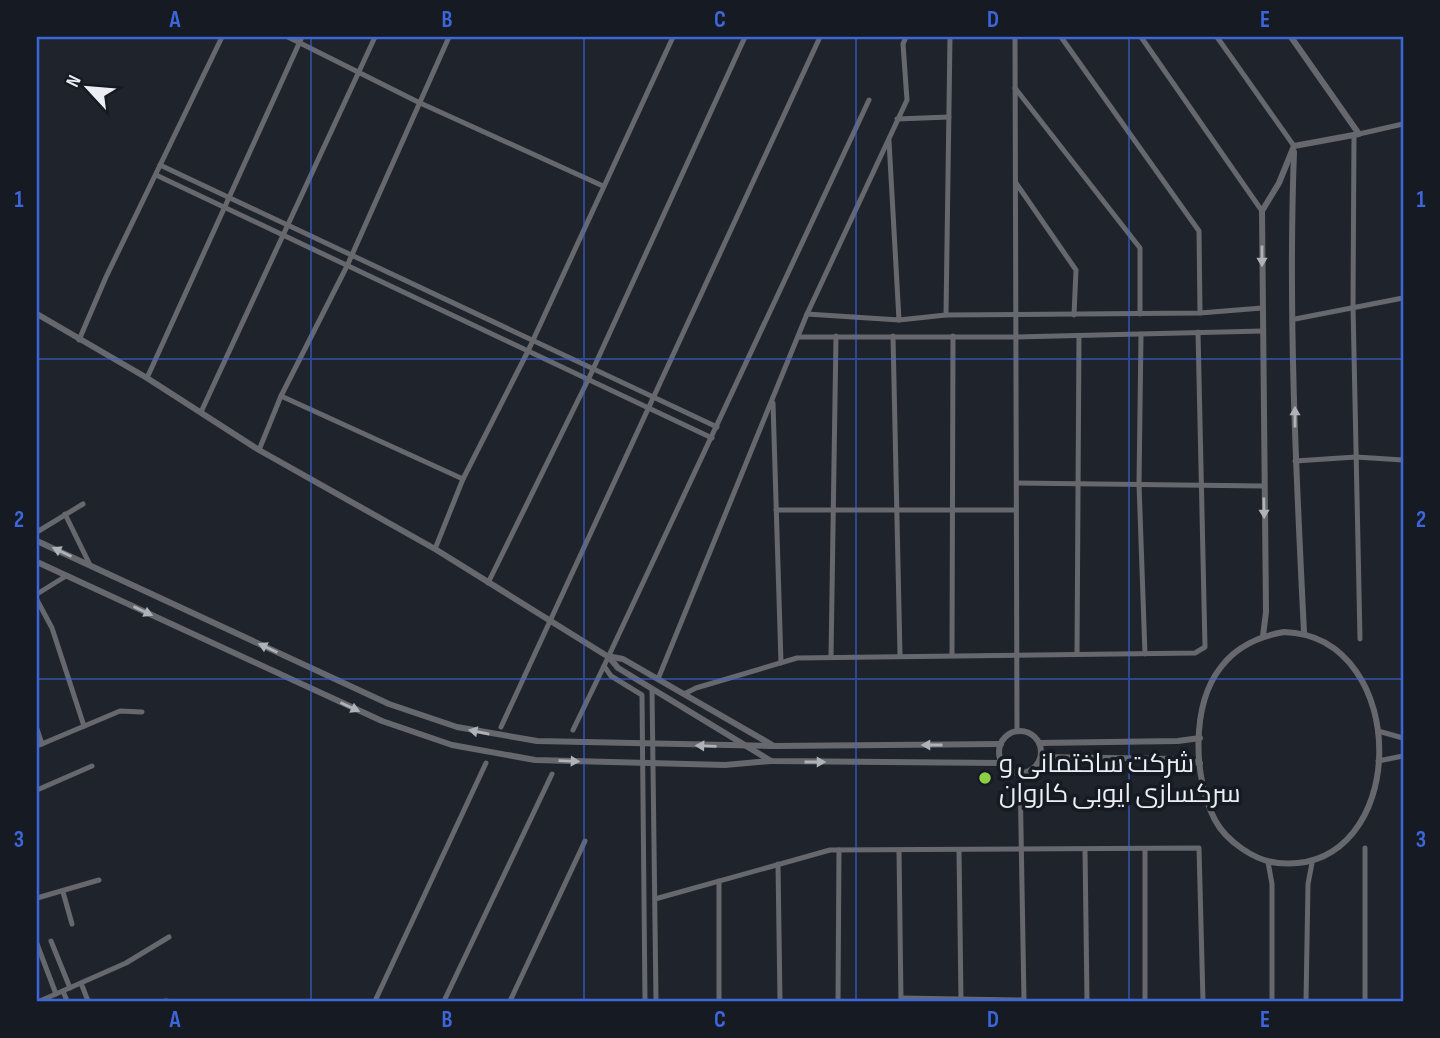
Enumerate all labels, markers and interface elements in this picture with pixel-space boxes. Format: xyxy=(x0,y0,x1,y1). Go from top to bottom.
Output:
text: A xyxy=(169,6,182,34)
text: B xyxy=(442,6,453,34)
text: C xyxy=(714,6,726,34)
text: D xyxy=(987,6,999,34)
text: E xyxy=(1260,6,1270,34)
north arrow xyxy=(52,52,122,122)
text: N xyxy=(62,72,87,91)
text: 1 xyxy=(14,186,24,214)
text: 1 xyxy=(1416,186,1426,214)
one-way arrow xyxy=(1256,245,1268,267)
one-way arrow xyxy=(1289,406,1301,428)
one-way arrow xyxy=(1258,497,1269,519)
text: 2 xyxy=(14,506,24,534)
text: 2 xyxy=(1416,506,1426,534)
one-way arrow xyxy=(52,547,72,558)
one-way arrow xyxy=(133,605,153,617)
one-way arrow xyxy=(258,642,279,653)
one-way arrow xyxy=(340,701,360,712)
one-way arrow xyxy=(468,726,490,737)
one-way arrow xyxy=(921,739,943,751)
one-way arrow xyxy=(695,740,717,751)
place label: شرکت ساختمانی و سرکسازی ایوبی کاروان xyxy=(999,749,1241,810)
one-way arrow xyxy=(558,755,580,766)
one-way arrow xyxy=(805,756,827,768)
marker: شرکت ساختمانی و سرکسازی ایوبی کاروان xyxy=(977,770,993,786)
text: 3 xyxy=(14,826,24,854)
text: 3 xyxy=(1416,826,1426,854)
text: A xyxy=(169,1006,182,1034)
text: B xyxy=(442,1006,453,1034)
text: C xyxy=(714,1006,726,1034)
text: D xyxy=(987,1006,999,1034)
text: E xyxy=(1260,1006,1270,1034)

